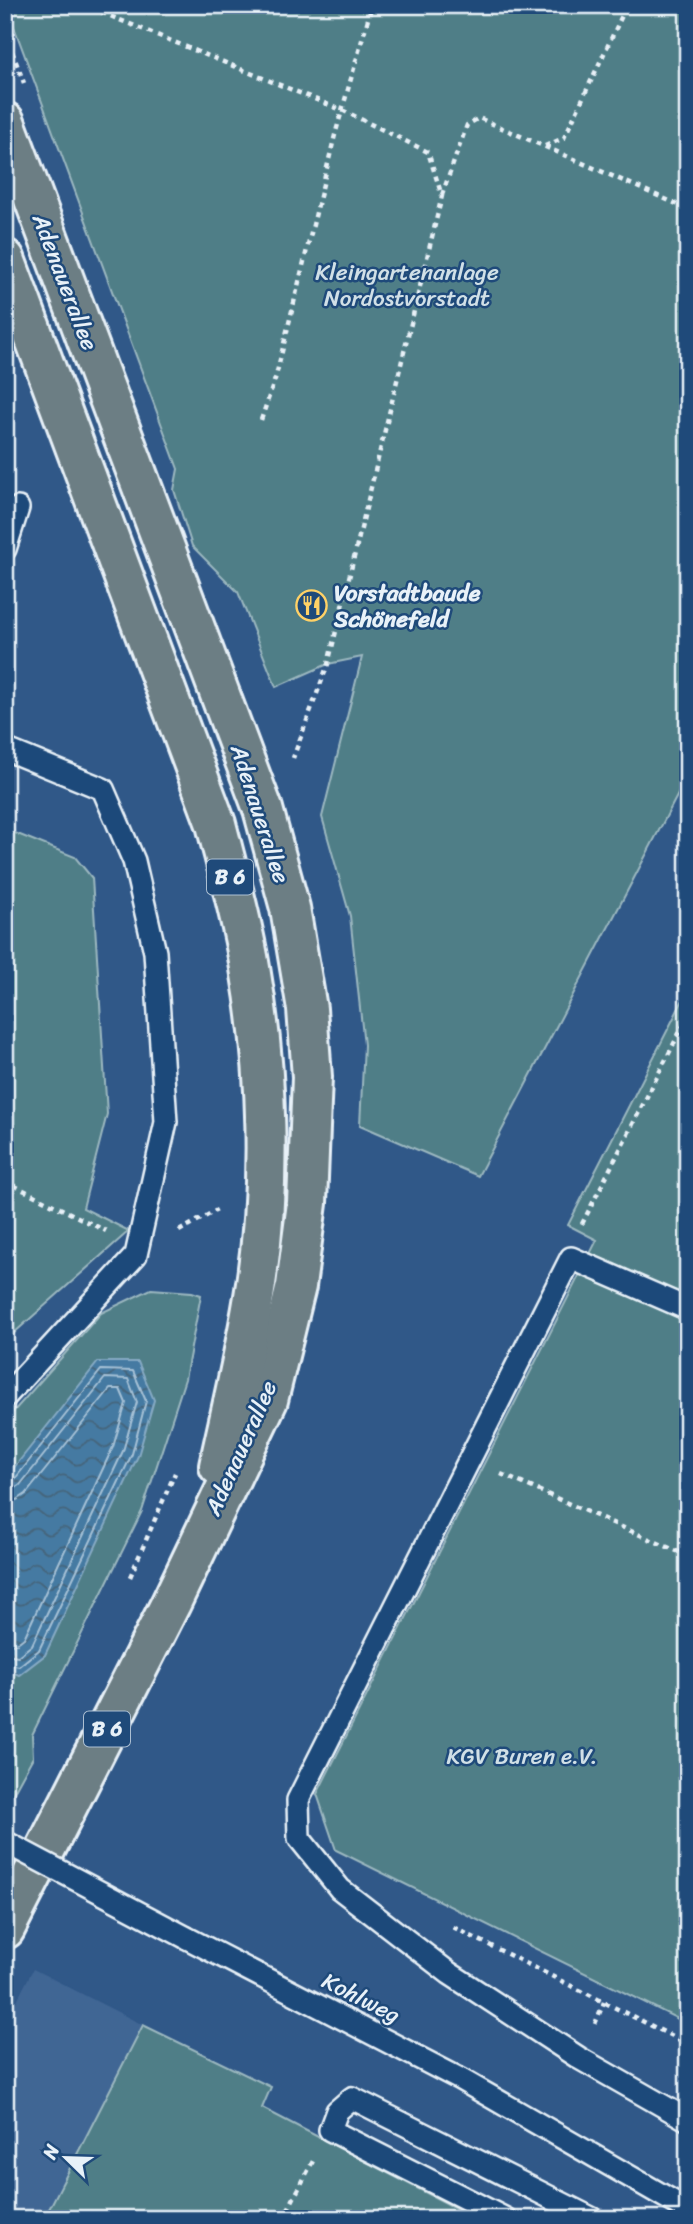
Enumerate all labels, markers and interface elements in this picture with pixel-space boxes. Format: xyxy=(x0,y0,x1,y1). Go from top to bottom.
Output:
street label: Adenauerallee xyxy=(20,206,110,357)
park label: Kleingartenanlage Nordostvorstadt xyxy=(315,252,499,319)
place label: Vorstadtbaude Schönefeld xyxy=(333,573,481,640)
restaurant icon: Vorstadtbaude Schönefeld xyxy=(294,589,328,623)
street label: Adenauerallee xyxy=(218,738,302,889)
road number: B 6 xyxy=(207,860,253,894)
street label: Adenauerallee xyxy=(193,1374,289,1523)
road number: B 6 xyxy=(84,1712,130,1746)
park label: KGV Buren e.V. xyxy=(447,1736,597,1777)
street label: Kohlweg xyxy=(314,1961,408,2035)
north arrow xyxy=(32,2122,102,2192)
text: N xyxy=(33,2138,69,2165)

